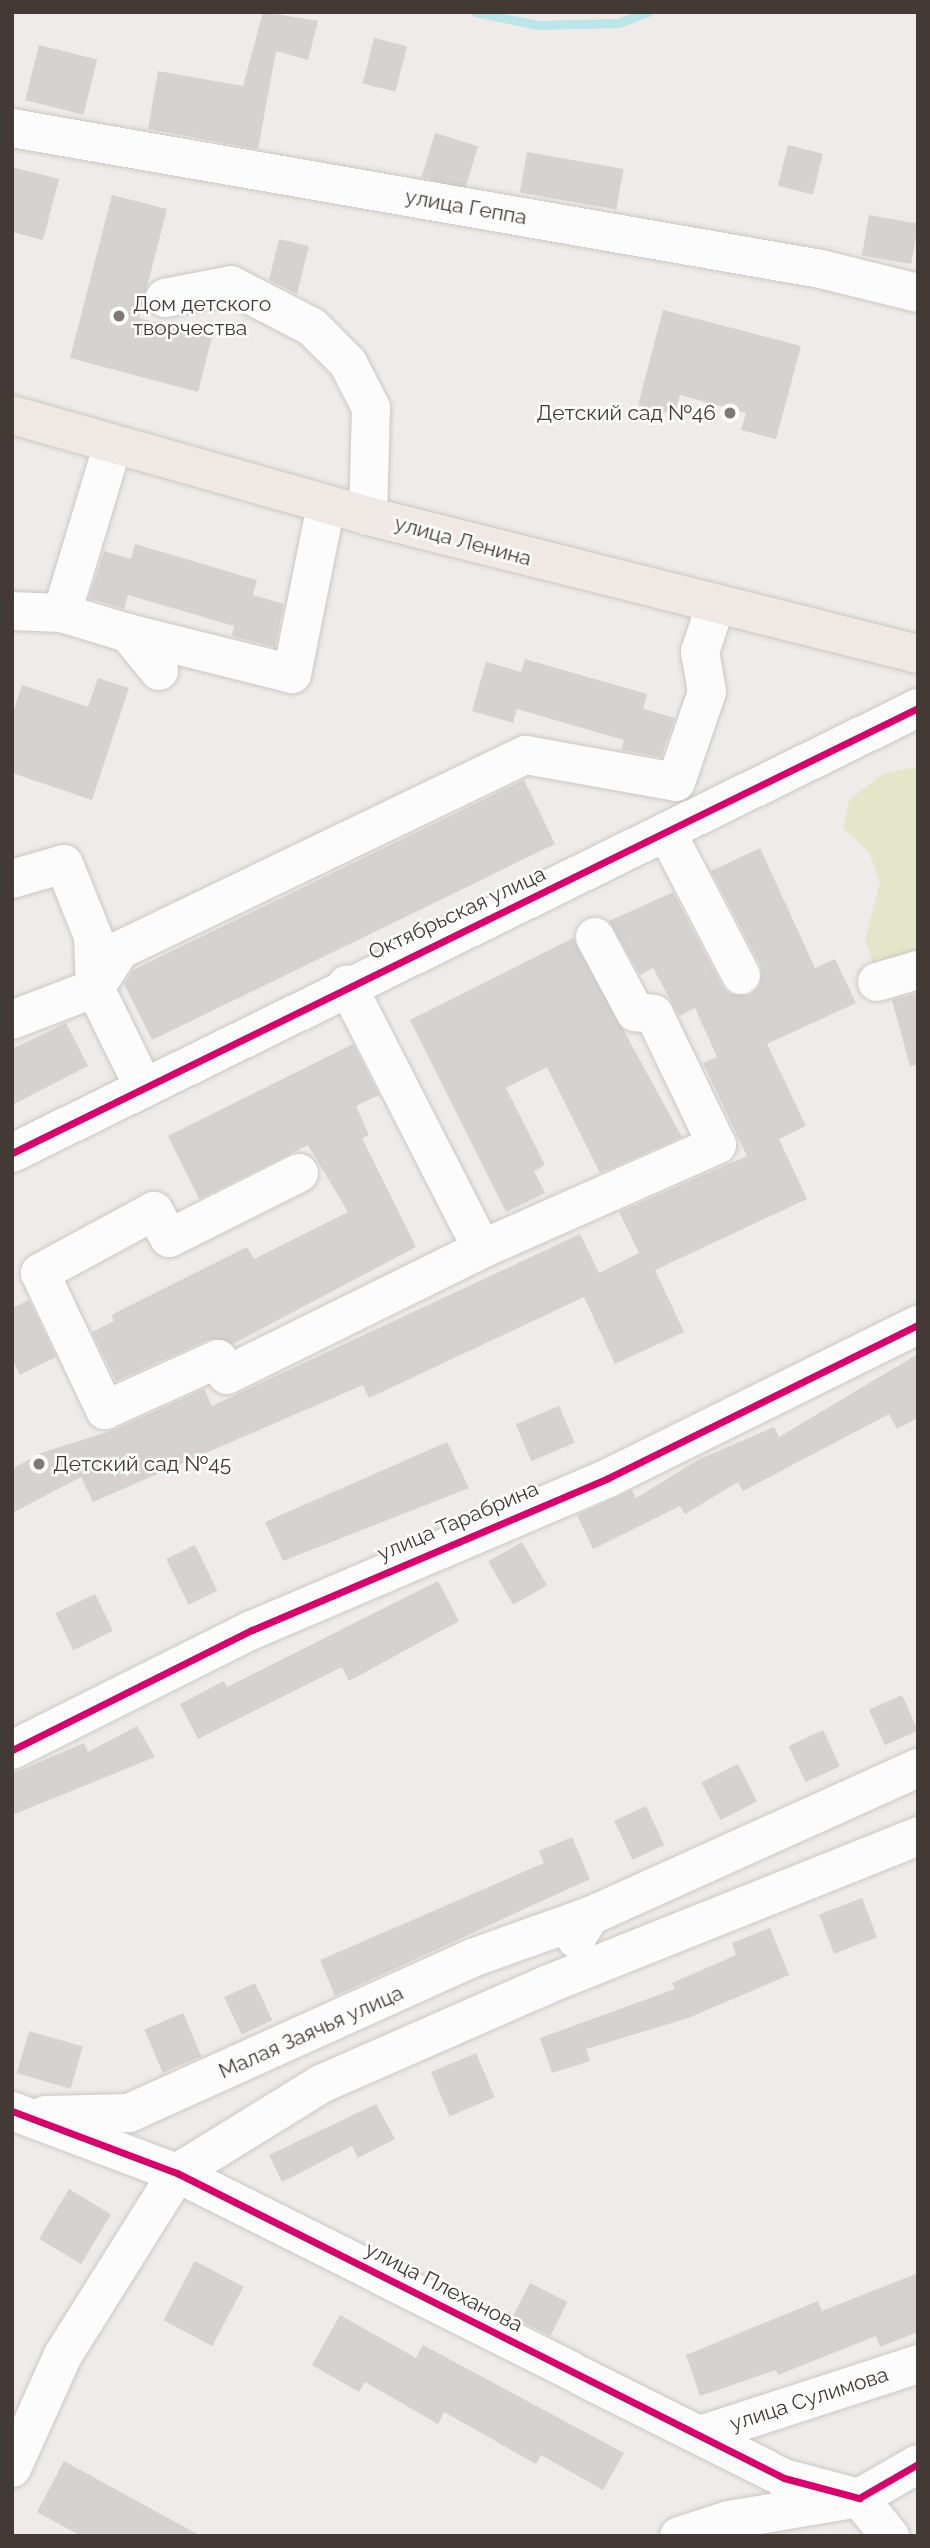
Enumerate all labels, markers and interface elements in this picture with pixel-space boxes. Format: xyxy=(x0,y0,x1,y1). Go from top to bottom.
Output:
street label: улица Геппа xyxy=(403,184,529,230)
place label: Дом детского творчества xyxy=(133,291,271,341)
marker: Дом детского творчества xyxy=(111,308,127,324)
place label: Детский сад №46 xyxy=(537,400,716,426)
marker: Детский сад №46 xyxy=(722,405,738,421)
street label: улица Ленина xyxy=(392,511,534,571)
street label: Октябрьская улица xyxy=(364,861,550,965)
place label: Детский сад №45 xyxy=(53,1451,231,1477)
marker: Детский сад №45 xyxy=(31,1456,47,1472)
street label: улица Тарабрина xyxy=(373,1476,543,1566)
street label: Малая Заячья улица xyxy=(215,1980,407,2084)
street label: улица Плеханова xyxy=(361,2236,527,2338)
street label: улица Сулимова xyxy=(727,2362,891,2436)

